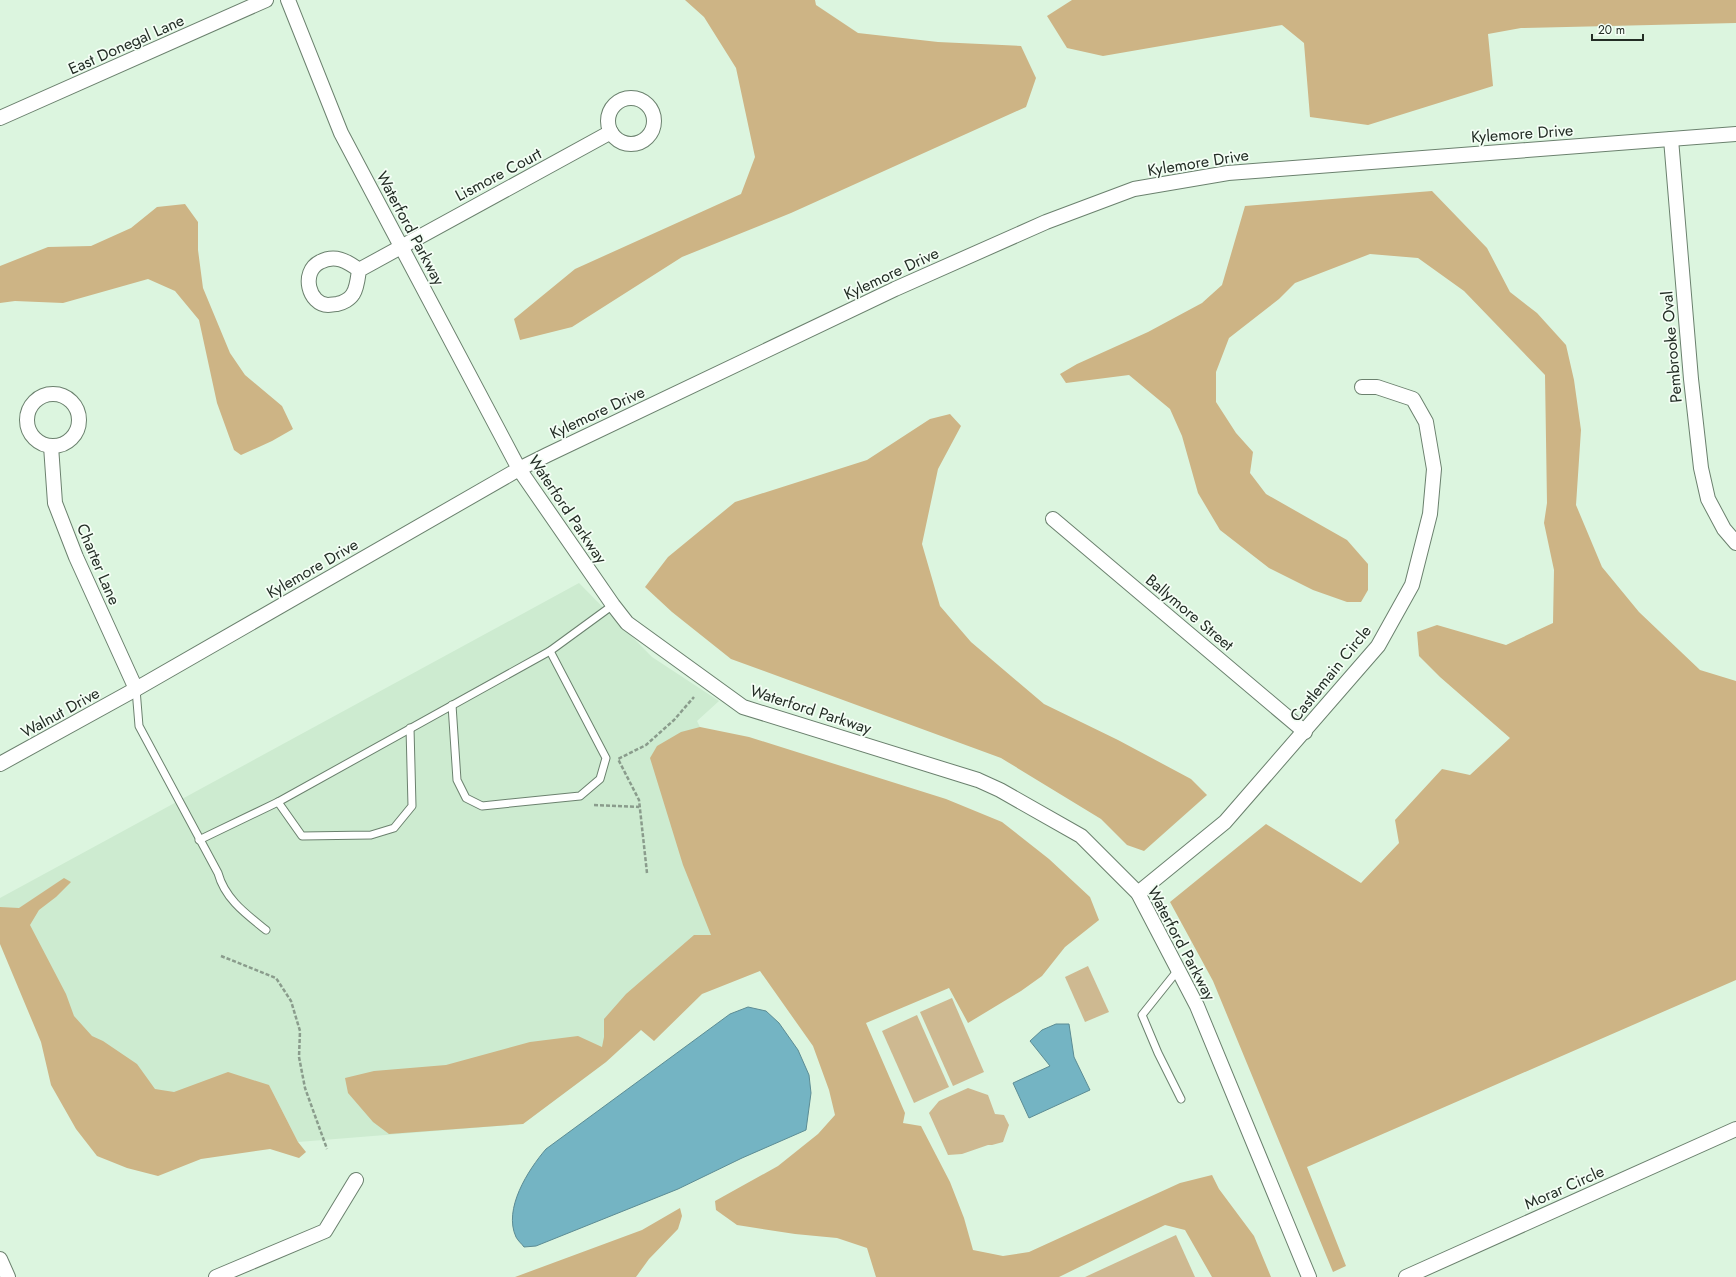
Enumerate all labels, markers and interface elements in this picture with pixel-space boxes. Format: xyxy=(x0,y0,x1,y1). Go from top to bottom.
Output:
street label: East Donegal Lane xyxy=(65,9,188,80)
scale bar xyxy=(1592,16,1643,42)
text: 20 m xyxy=(1598,21,1625,39)
street label: Kylemore Drive xyxy=(1470,118,1574,149)
street label: Lismore Court xyxy=(451,142,546,207)
street label: Kylemore Drive xyxy=(1146,143,1250,182)
street label: Waterford Parkway xyxy=(371,167,451,290)
street label: Kylemore Drive xyxy=(840,241,942,305)
street label: Pembrooke Oval xyxy=(1655,290,1688,404)
street label: Kylemore Drive xyxy=(546,380,648,444)
street label: Waterford Parkway xyxy=(523,450,613,569)
street label: Charter Lane xyxy=(71,520,126,608)
street label: Kylemore Drive xyxy=(262,533,362,604)
street label: Ballymore Street xyxy=(1141,569,1239,656)
street label: Castlemain Circle xyxy=(1284,620,1377,727)
street label: Waterford Parkway xyxy=(747,679,875,740)
street label: Walnut Drive xyxy=(17,681,104,743)
street label: Waterford Parkway xyxy=(1142,882,1222,1005)
street label: Morar Circle xyxy=(1521,1160,1608,1215)

